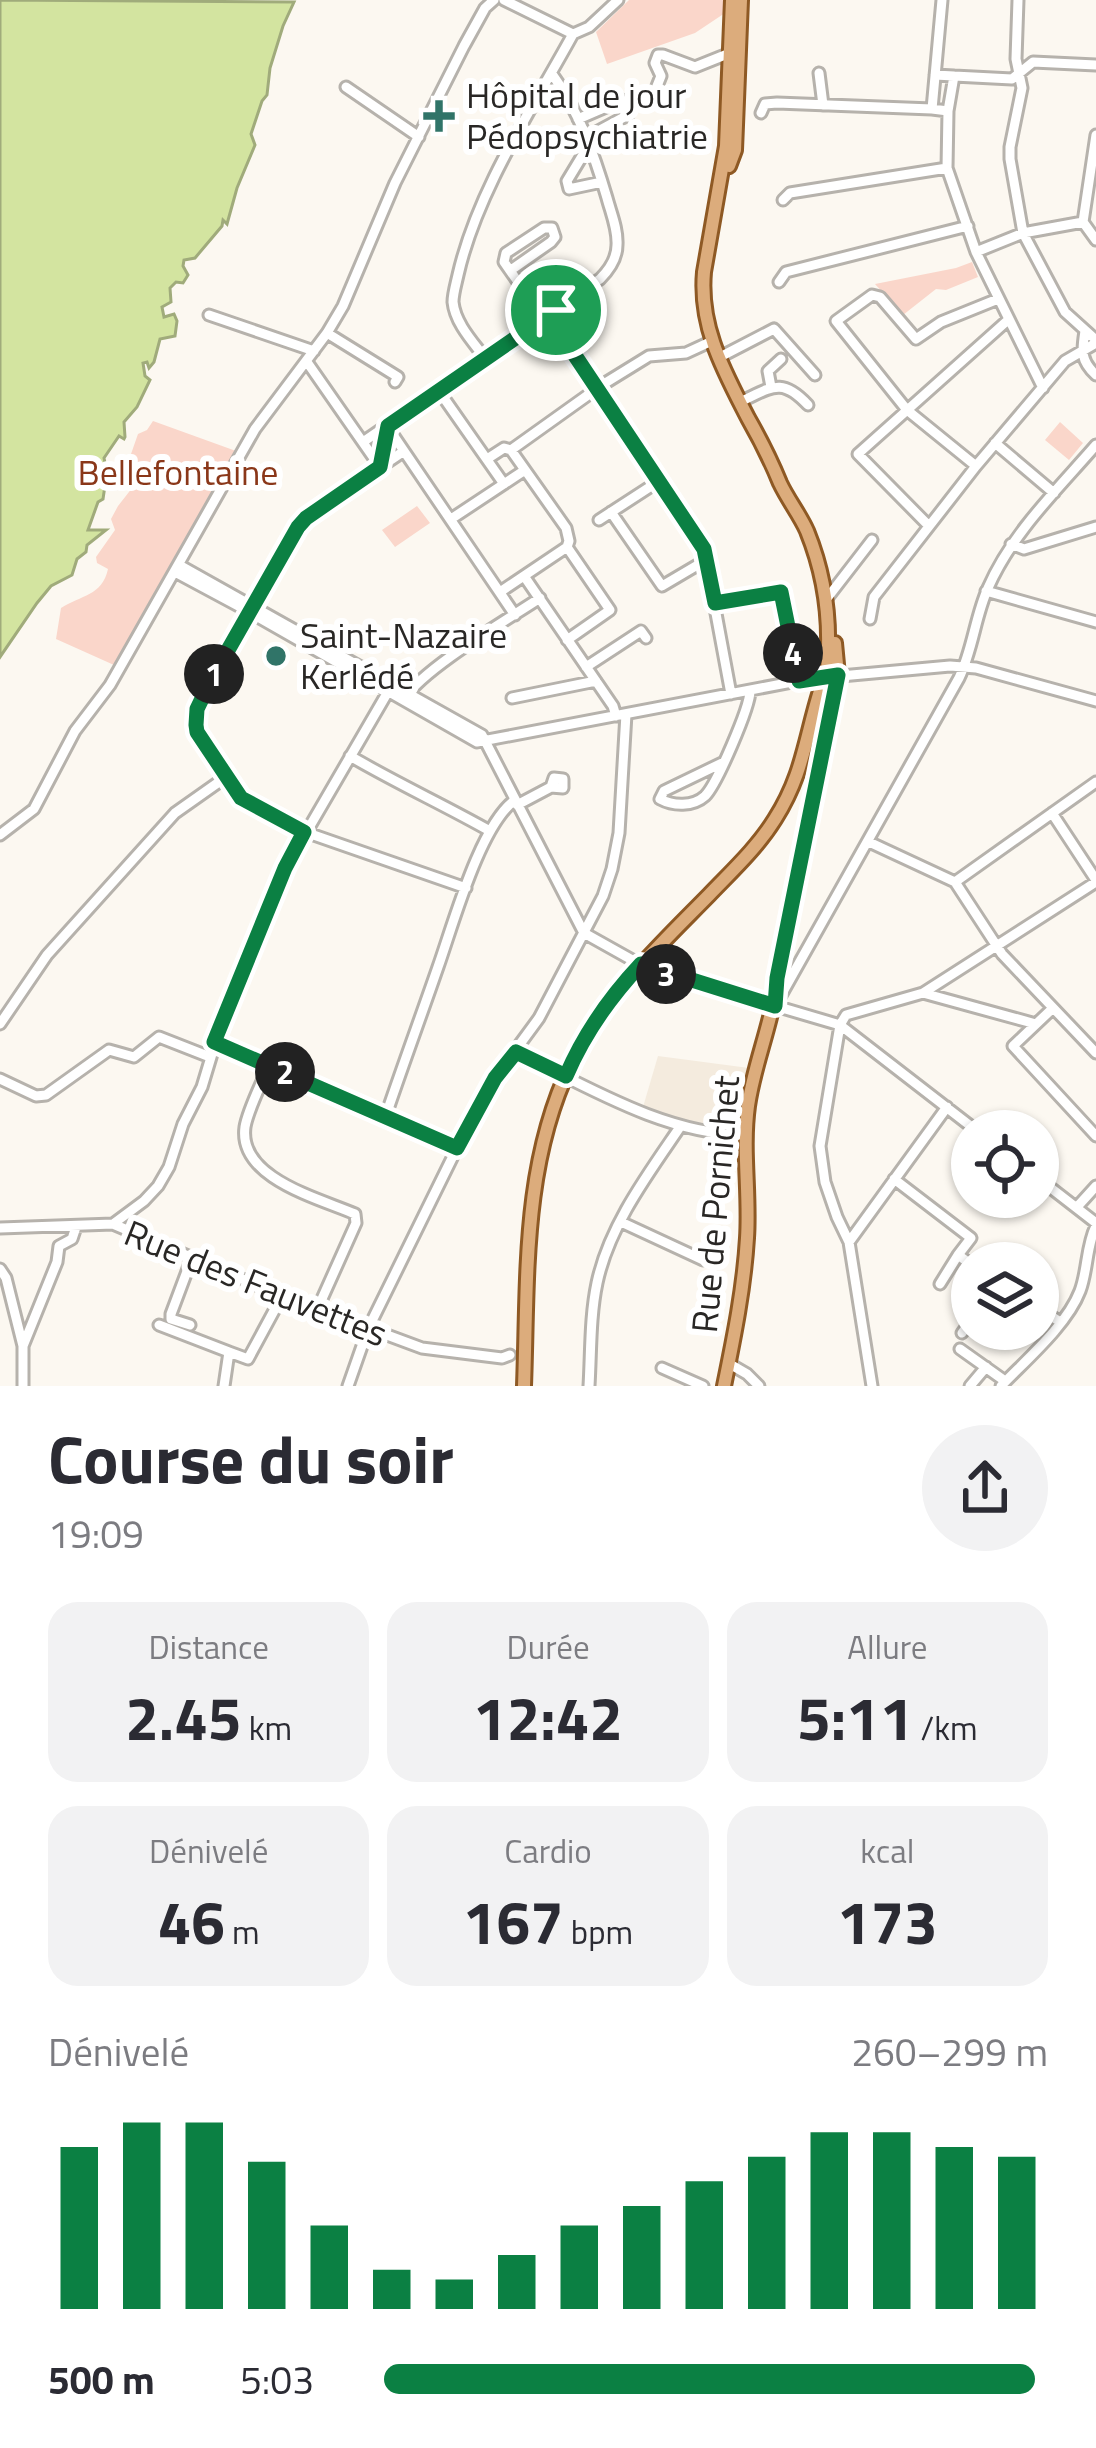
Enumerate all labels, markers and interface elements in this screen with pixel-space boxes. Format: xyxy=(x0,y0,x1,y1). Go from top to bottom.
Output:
place label: Hôpital de jour Pédopsychiatrie xyxy=(466,67,708,163)
marker: Hôpital de jour Pédopsychiatrie xyxy=(423,100,455,132)
pin xyxy=(505,259,607,361)
icon: arrive xyxy=(523,277,589,343)
park label: Bellefontaine xyxy=(77,444,279,499)
place label: Saint-Nazaire Kerlédé xyxy=(300,607,507,703)
pin: 4 xyxy=(763,623,823,683)
text: 4 xyxy=(784,628,802,678)
marker: Saint-Nazaire Kerlédé xyxy=(263,643,289,669)
pin: 1 xyxy=(184,644,244,704)
text: 1 xyxy=(205,649,223,699)
pin: 3 xyxy=(636,944,696,1004)
text: 3 xyxy=(657,949,675,999)
pin: 2 xyxy=(255,1042,315,1102)
text: 2 xyxy=(276,1047,294,1097)
street label: Rue de Pornichet xyxy=(676,1073,753,1335)
map controls xyxy=(951,1110,1059,1350)
button: locate xyxy=(951,1110,1059,1218)
street label: Rue des Fauvettes xyxy=(116,1205,396,1360)
button: layers xyxy=(951,1242,1059,1350)
text: Course du soir xyxy=(48,1408,454,1509)
button: share xyxy=(922,1425,1048,1551)
text: 19:09 xyxy=(48,1504,144,1563)
text: Distance xyxy=(148,1622,269,1672)
text: Durée xyxy=(506,1622,590,1672)
text: Allure xyxy=(847,1622,927,1672)
text: 2.45 xyxy=(125,1672,241,1763)
text: 12:42 xyxy=(473,1672,623,1763)
text: 5:11 xyxy=(797,1672,913,1763)
text: km xyxy=(241,1703,292,1753)
text: /km xyxy=(913,1703,978,1753)
text: Dénivelé xyxy=(149,1826,268,1876)
text: Cardio xyxy=(504,1826,592,1876)
text: kcal xyxy=(860,1826,914,1876)
text: 46 xyxy=(158,1876,225,1967)
text: 167 xyxy=(463,1876,564,1967)
text: 173 xyxy=(837,1876,938,1967)
text: m xyxy=(225,1907,260,1957)
text: bpm xyxy=(564,1907,633,1957)
text: Dénivelé xyxy=(48,2022,189,2081)
text: 260–299 m xyxy=(851,2022,1048,2081)
text: 500 m xyxy=(48,2350,155,2409)
text: 5:03 xyxy=(240,2350,314,2409)

